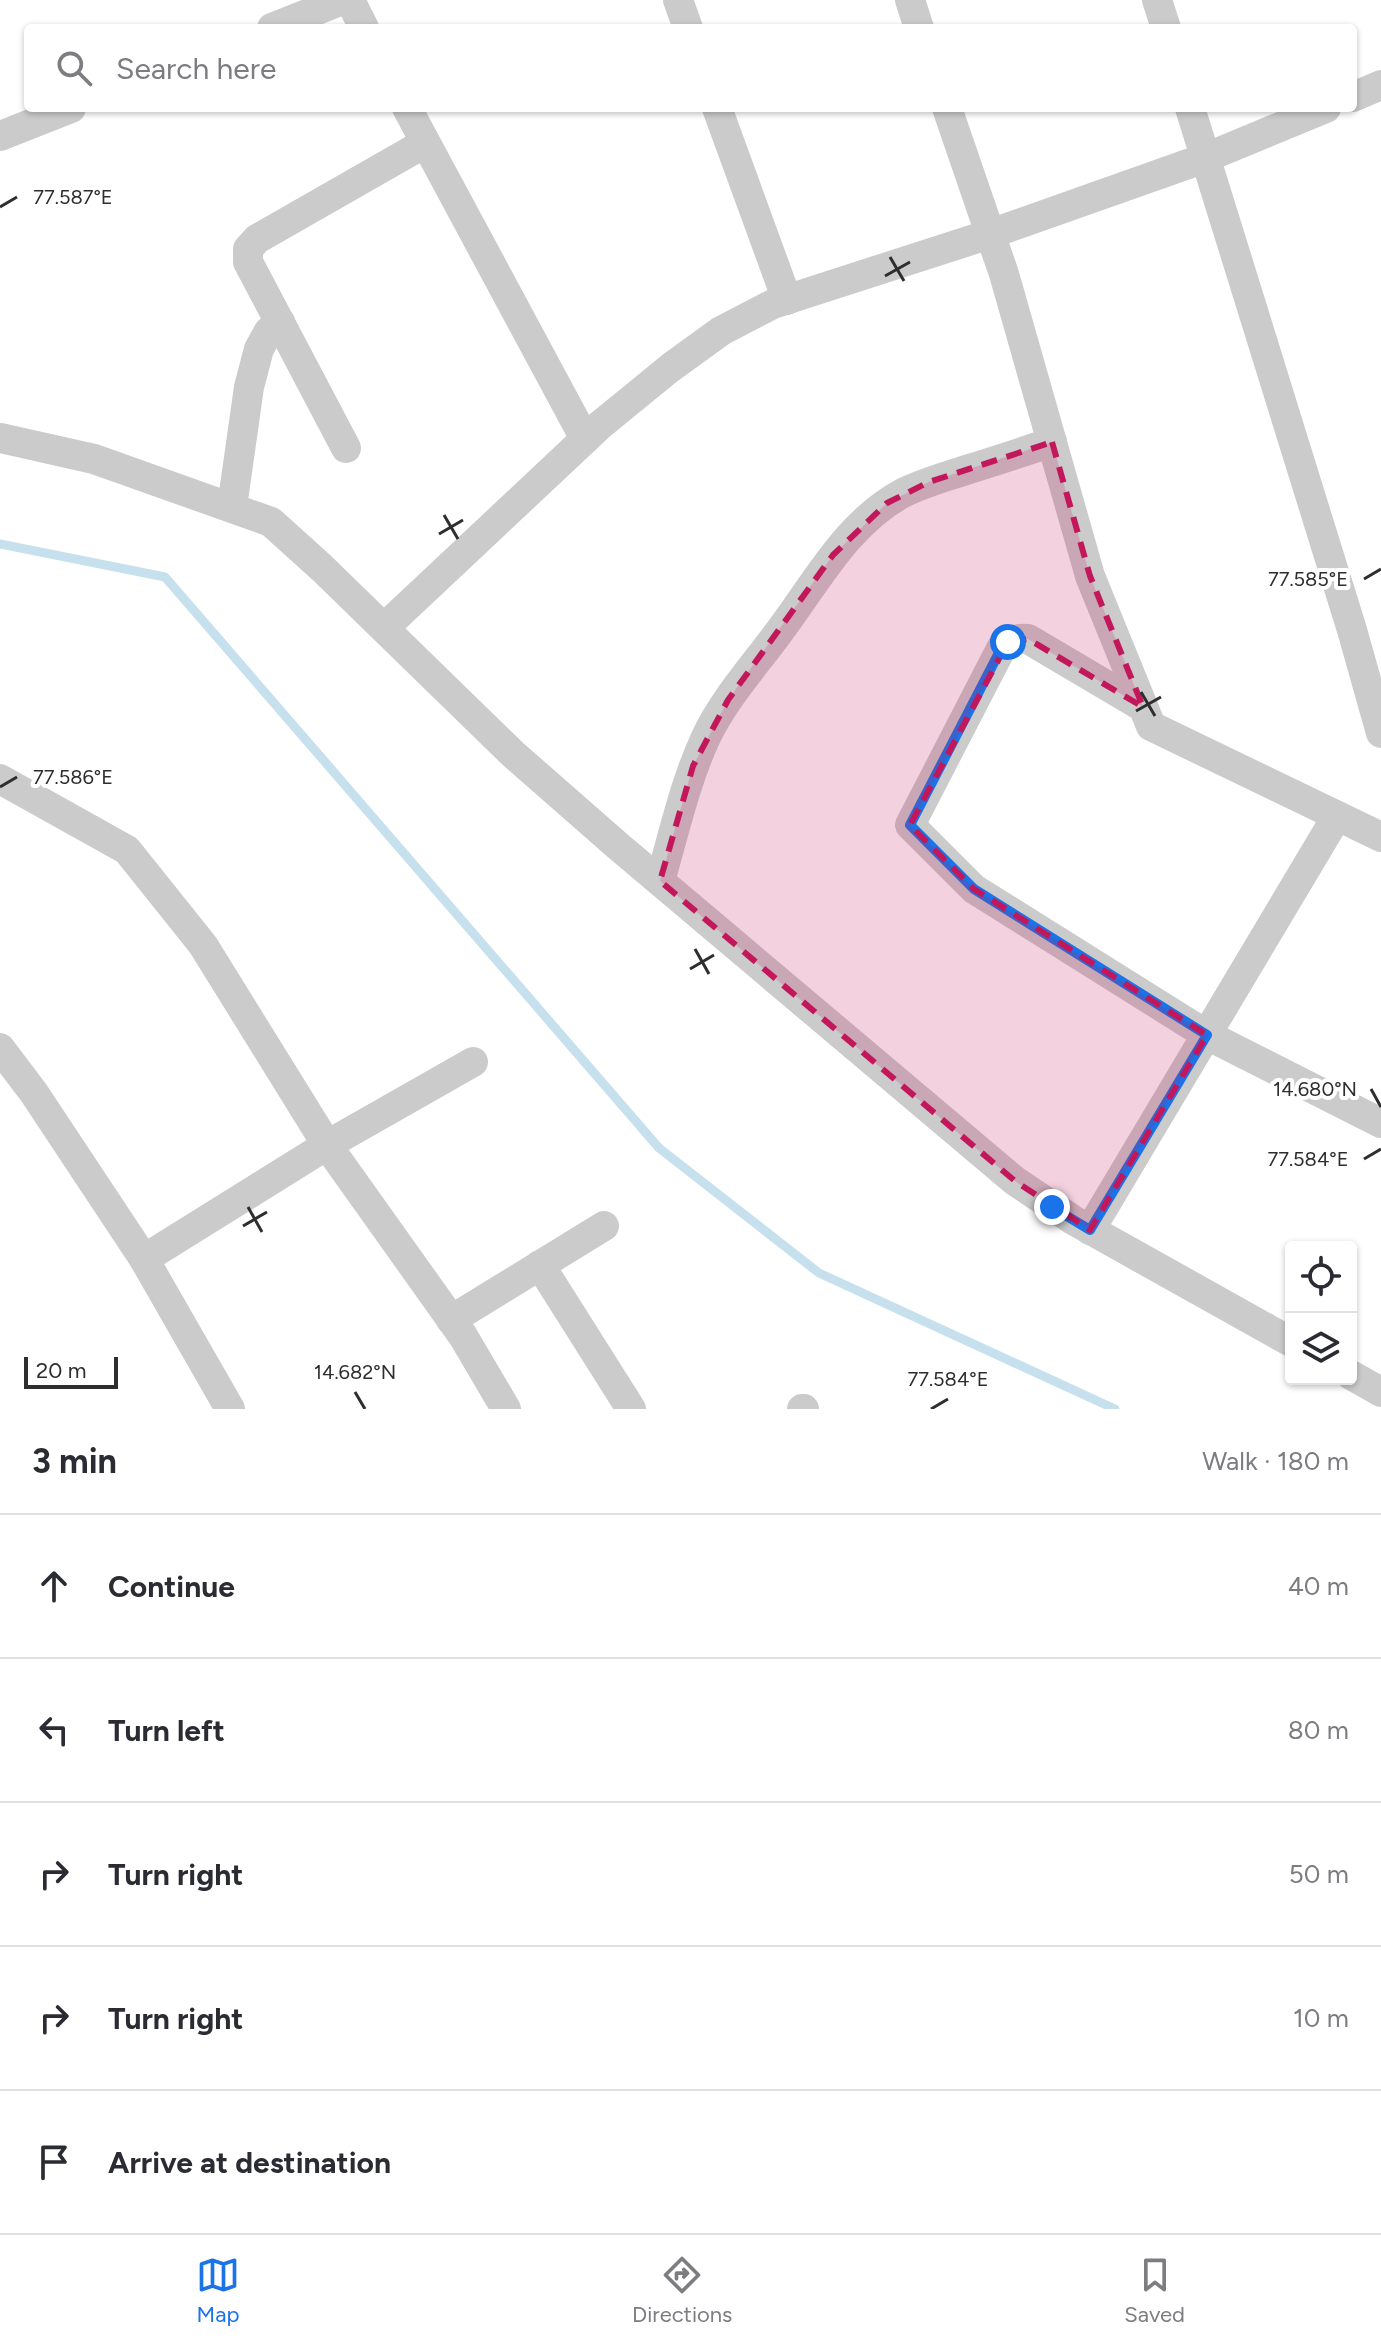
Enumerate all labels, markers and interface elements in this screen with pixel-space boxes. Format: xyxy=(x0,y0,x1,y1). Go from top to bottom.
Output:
search box xyxy=(24,24,1357,112)
icon: search xyxy=(52,46,96,90)
text: Search here xyxy=(116,50,276,87)
text: 77.587°E xyxy=(33,185,113,209)
text: 77.585°E xyxy=(1268,567,1348,591)
route start xyxy=(990,624,1026,660)
text: 77.586°E xyxy=(33,765,113,789)
text: 14.680°N xyxy=(1273,1077,1357,1101)
text: 77.584°E xyxy=(1267,1147,1349,1171)
route end xyxy=(1034,1189,1070,1225)
map controls xyxy=(1285,1241,1357,1385)
button: locate xyxy=(1285,1241,1357,1313)
button: layers xyxy=(1285,1313,1357,1385)
scale bar xyxy=(24,1353,118,1389)
text: 20 m xyxy=(36,1357,87,1384)
text: 14.682°N xyxy=(314,1360,396,1384)
text: 77.584°E xyxy=(907,1367,989,1391)
text: 3 min xyxy=(32,1441,117,1482)
text: Walk · 180 m xyxy=(1202,1445,1349,1477)
icon: ahead xyxy=(32,1564,76,1608)
text: Continue xyxy=(108,1568,235,1605)
text: 40 m xyxy=(1288,1570,1349,1602)
icon: left xyxy=(32,1708,76,1752)
text: Turn left xyxy=(108,1712,225,1749)
text: 80 m xyxy=(1288,1714,1349,1746)
icon: right xyxy=(32,1852,76,1896)
text: Turn right xyxy=(108,1856,243,1893)
text: 50 m xyxy=(1289,1858,1349,1890)
icon: right xyxy=(32,1996,76,2040)
text: Turn right xyxy=(108,2000,243,2037)
text: 10 m xyxy=(1293,2002,1349,2034)
icon: arrive xyxy=(32,2140,76,2184)
text: Arrive at destination xyxy=(108,2144,391,2181)
tab: Map xyxy=(196,2253,240,2328)
tab: Directions xyxy=(632,2253,732,2328)
tab: Saved xyxy=(1124,2253,1185,2328)

